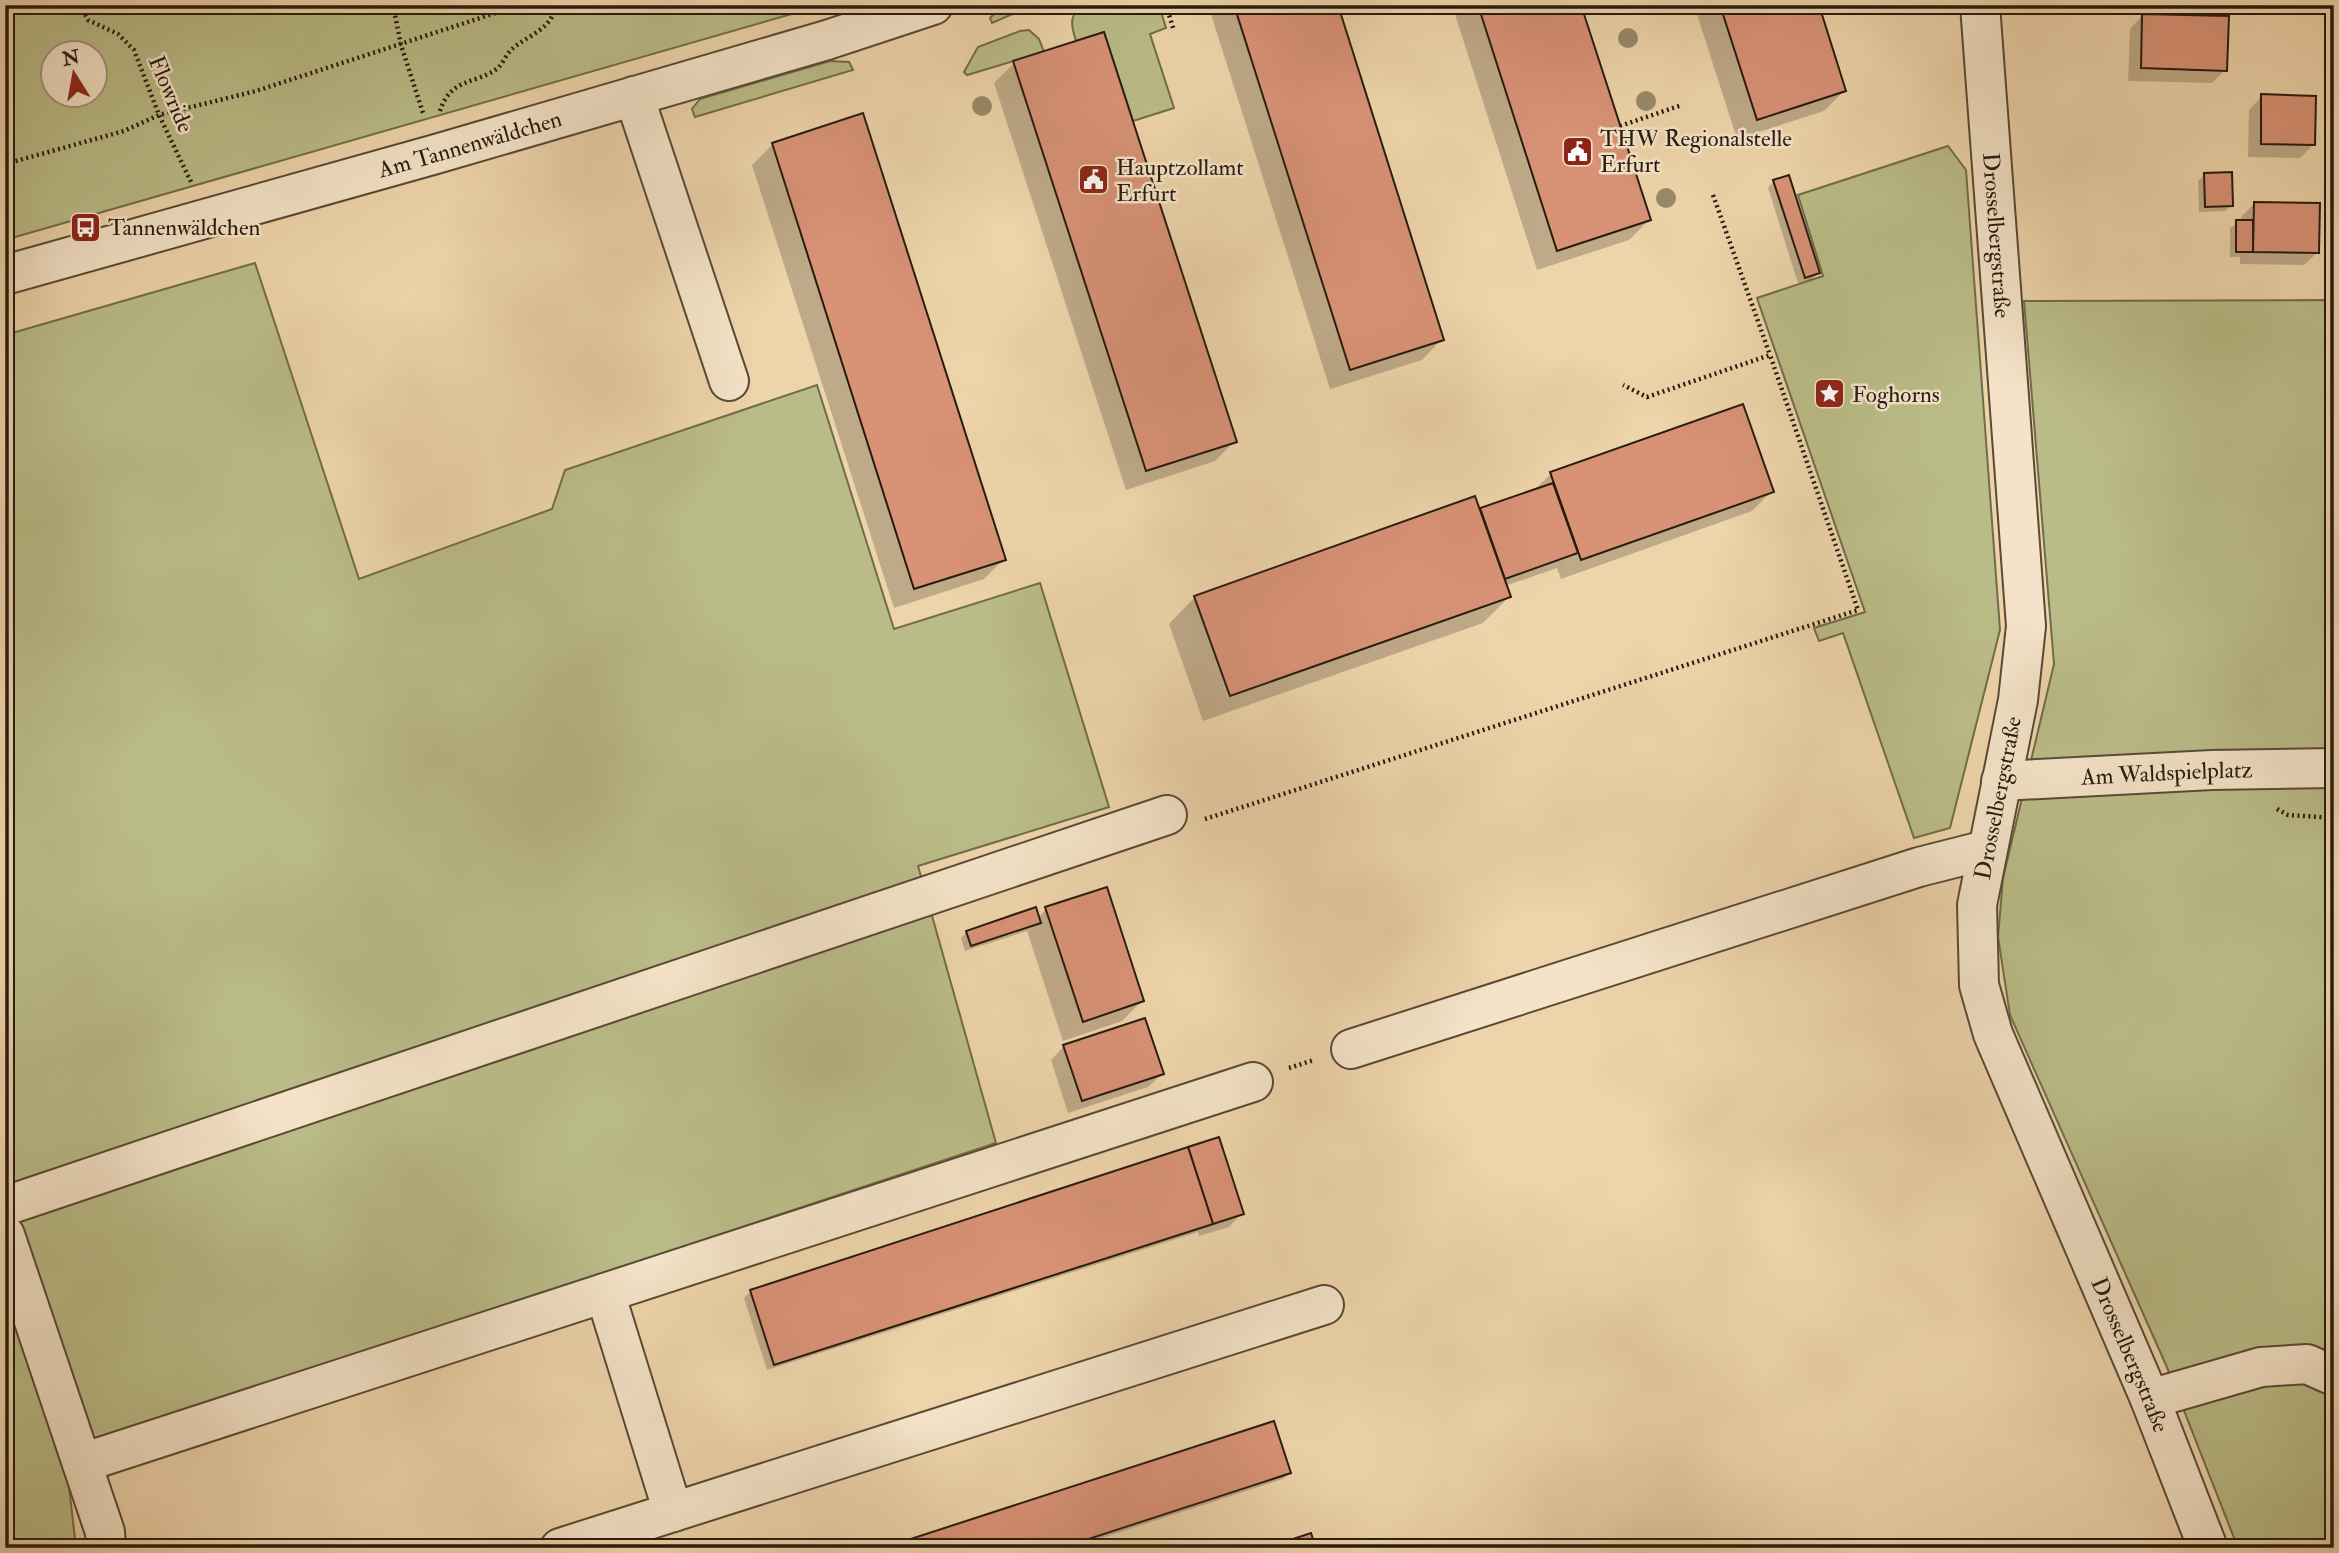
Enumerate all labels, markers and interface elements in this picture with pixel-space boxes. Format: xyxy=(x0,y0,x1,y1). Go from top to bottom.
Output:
north arrow xyxy=(38,38,108,108)
text: N xyxy=(59,45,83,72)
street label: Flowride xyxy=(142,51,200,137)
street label: Am Tannenwäldchen xyxy=(374,104,565,184)
place label: THW Regionalstelle Erfurt xyxy=(1600,124,1792,179)
public building icon: THW Regionalstelle Erfurt xyxy=(1560,134,1594,168)
street label: Drosselbergstraße xyxy=(1976,152,2018,319)
place label: Hauptzollamt Erfurt xyxy=(1116,153,1244,208)
public building icon: Hauptzollamt Erfurt xyxy=(1076,163,1110,197)
bus stop icon: Tannenwäldchen xyxy=(68,210,102,244)
place label: Tannenwäldchen xyxy=(108,213,261,242)
place icon: Foghorns xyxy=(1812,377,1846,411)
place label: Foghorns xyxy=(1852,380,1940,409)
street label: Drosselbergstraße xyxy=(1968,714,2028,882)
street label: Am Waldspielplatz xyxy=(2079,755,2253,791)
street label: Drosselbergstraße xyxy=(2085,1273,2176,1437)

